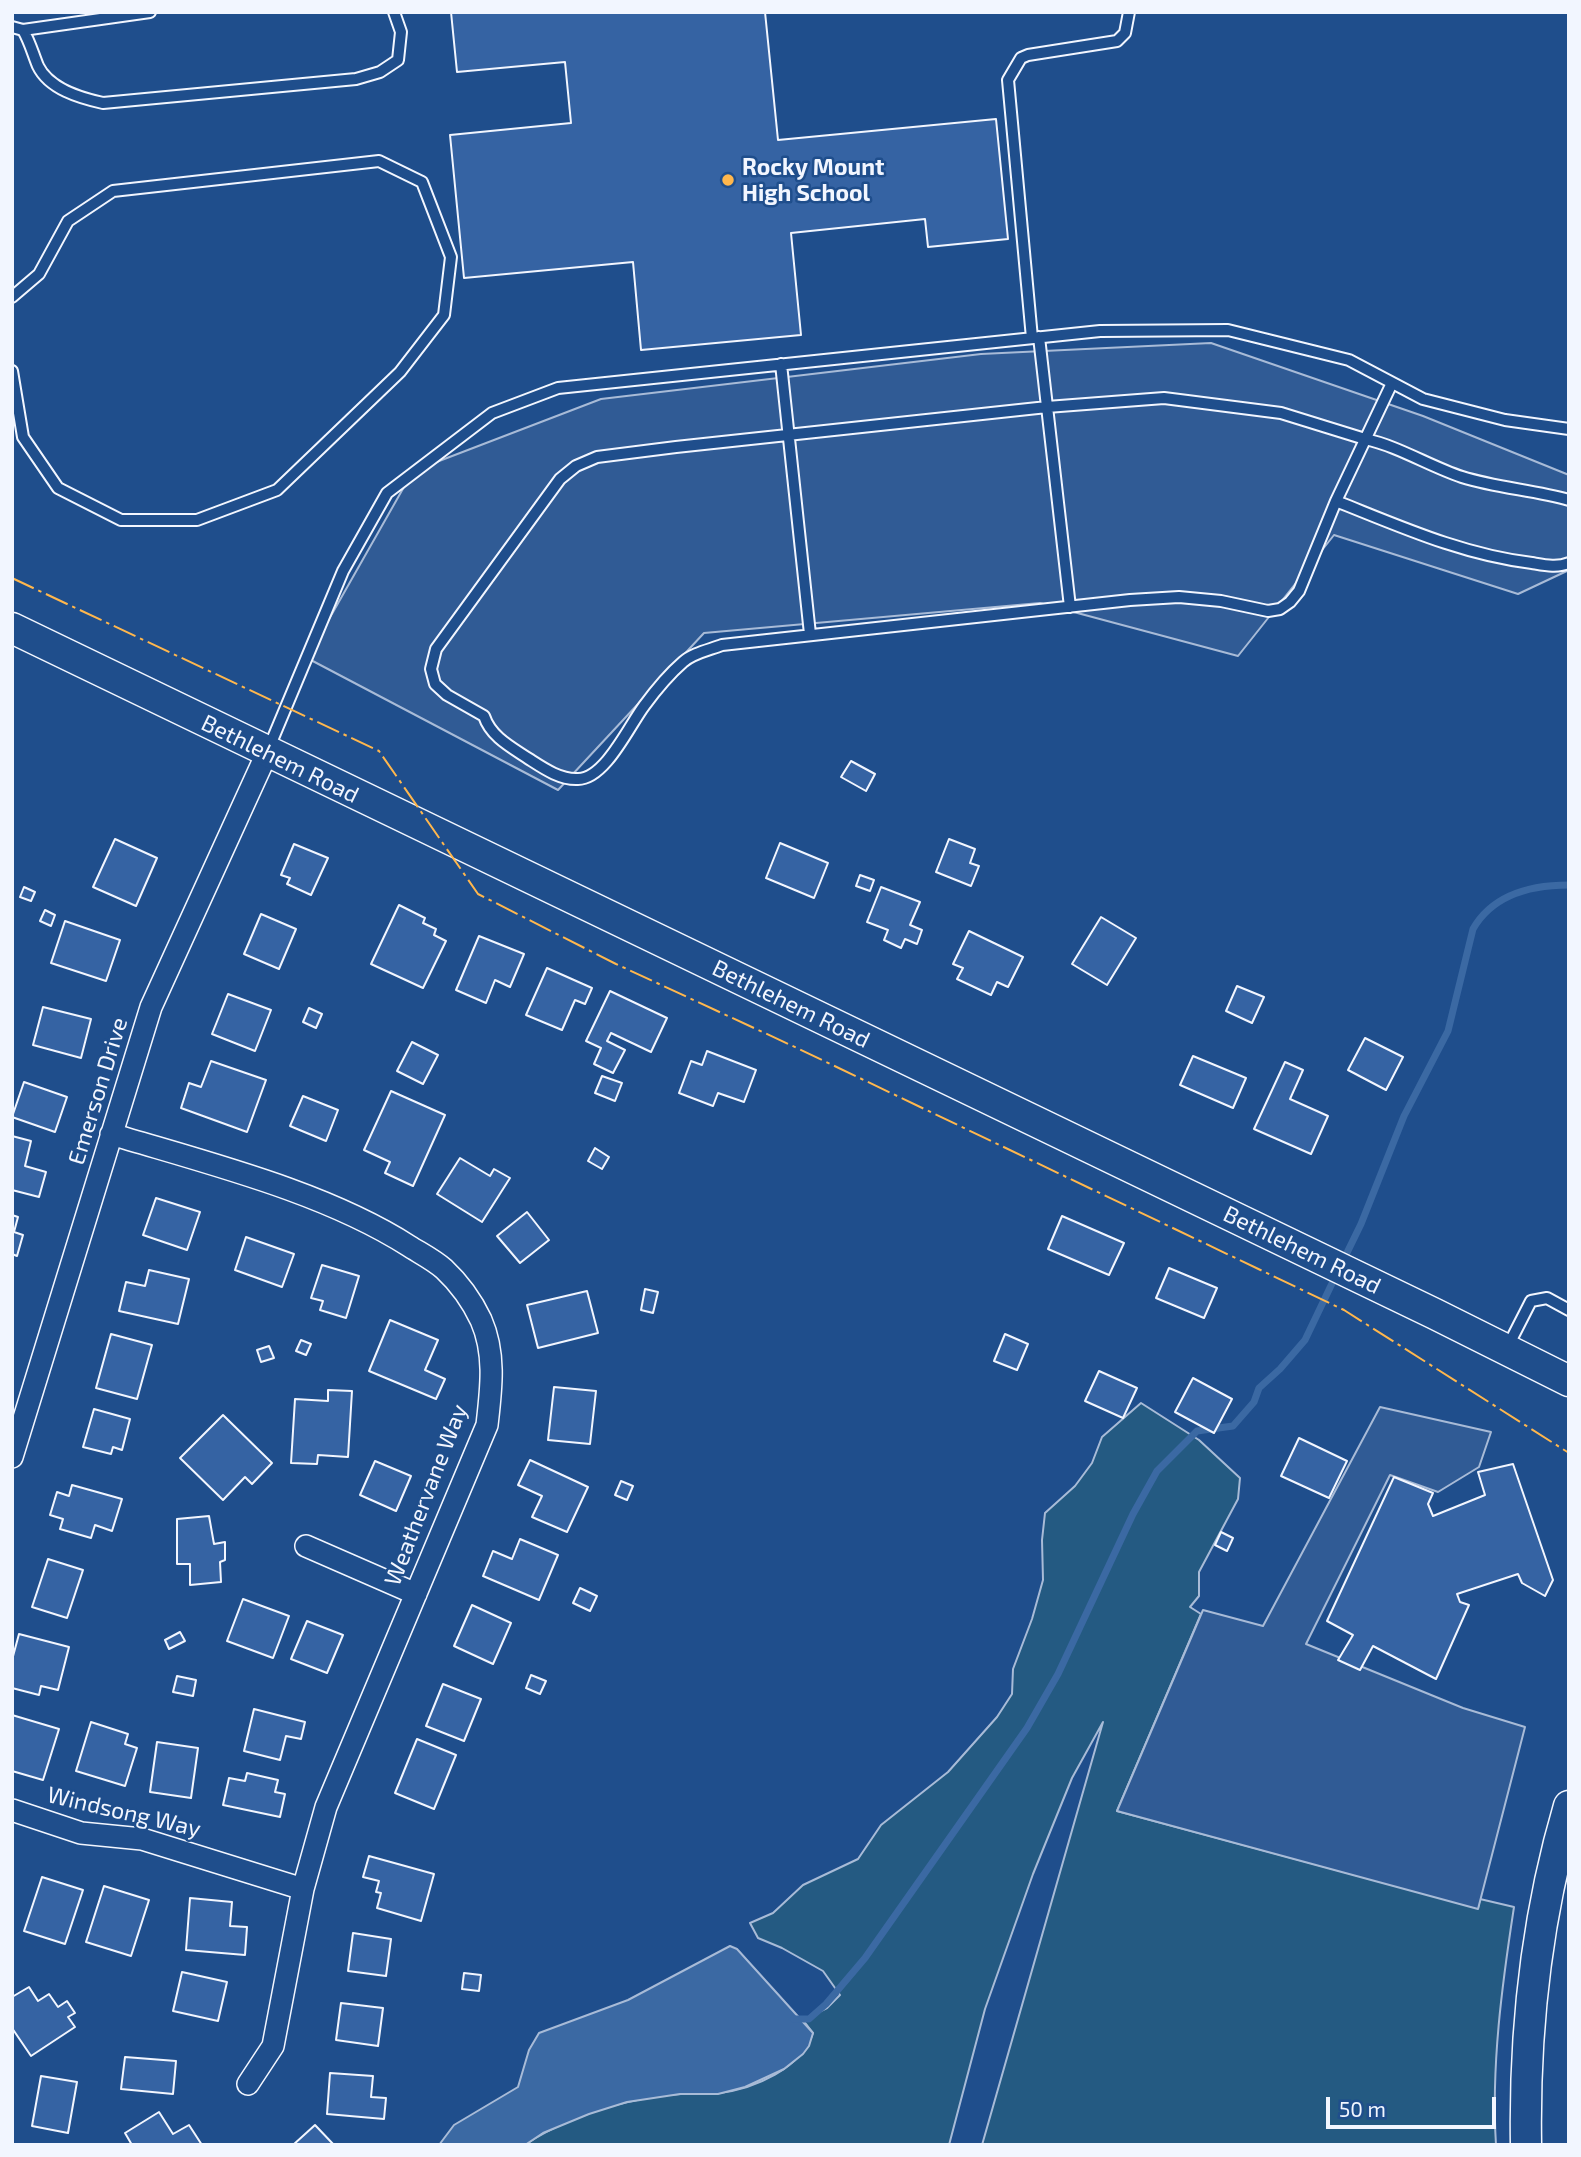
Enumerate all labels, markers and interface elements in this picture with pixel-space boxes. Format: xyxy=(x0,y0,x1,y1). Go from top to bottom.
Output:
place label: Rocky Mount High School xyxy=(742,153,884,207)
marker: Rocky Mount High School xyxy=(720,172,736,188)
street label: Bethlehem Road xyxy=(197,709,363,809)
street label: Bethlehem Road xyxy=(708,954,874,1054)
street label: Emerson Drive xyxy=(63,1014,133,1168)
street label: Bethlehem Road xyxy=(1219,1200,1385,1300)
street label: Weathervane Way xyxy=(379,1400,473,1590)
street label: Windsong Way xyxy=(45,1781,203,1843)
scale bar xyxy=(1329,2084,1499,2128)
text: 50 m xyxy=(1339,2096,1386,2121)

